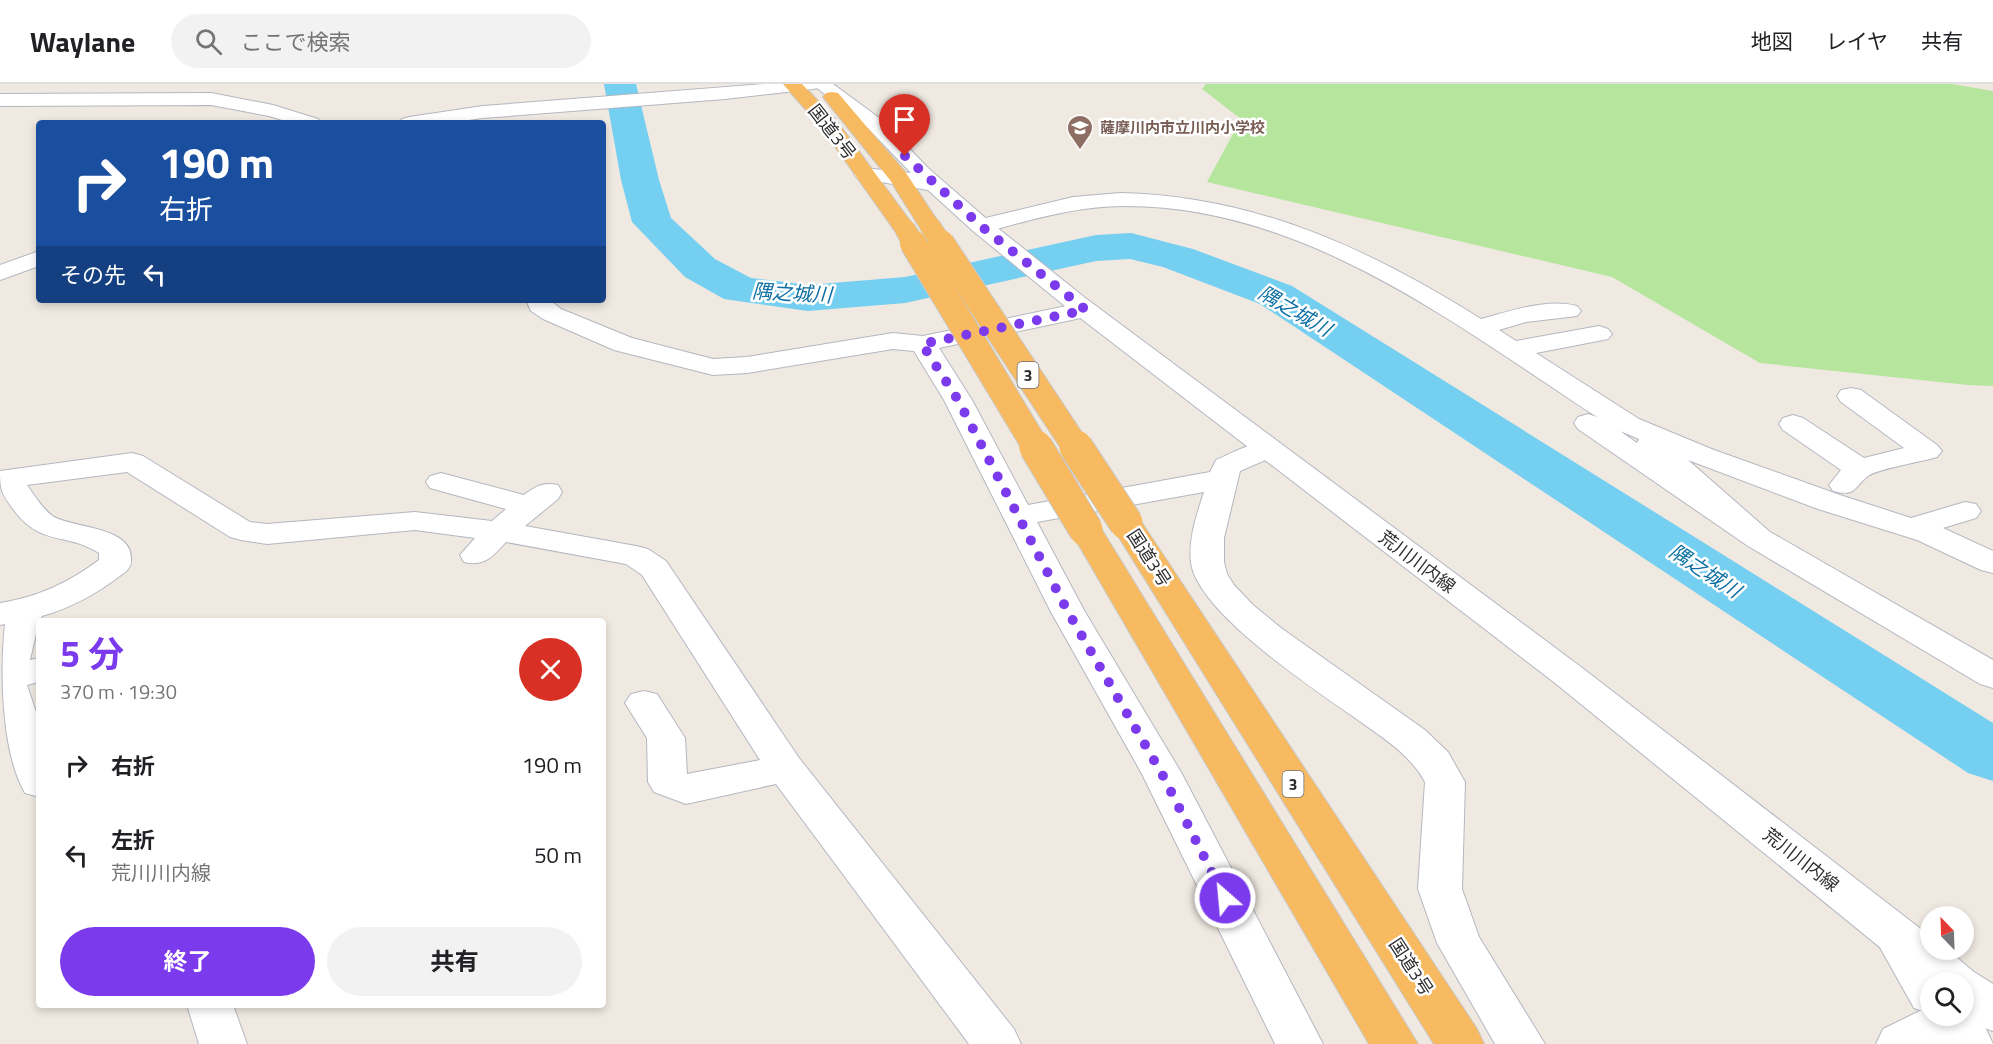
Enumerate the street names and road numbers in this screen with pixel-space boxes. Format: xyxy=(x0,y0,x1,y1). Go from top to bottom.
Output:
street label: 国道3号 xyxy=(802,98,863,165)
road number: 3 xyxy=(1018,362,1038,388)
street label: 国道3号 xyxy=(1121,523,1178,592)
street label: 荒川川内線 xyxy=(1373,524,1461,599)
road number: 3 xyxy=(1282,771,1304,797)
street label: 荒川川内線 xyxy=(1758,821,1845,898)
street label: 国道3号 xyxy=(1383,932,1440,1001)

